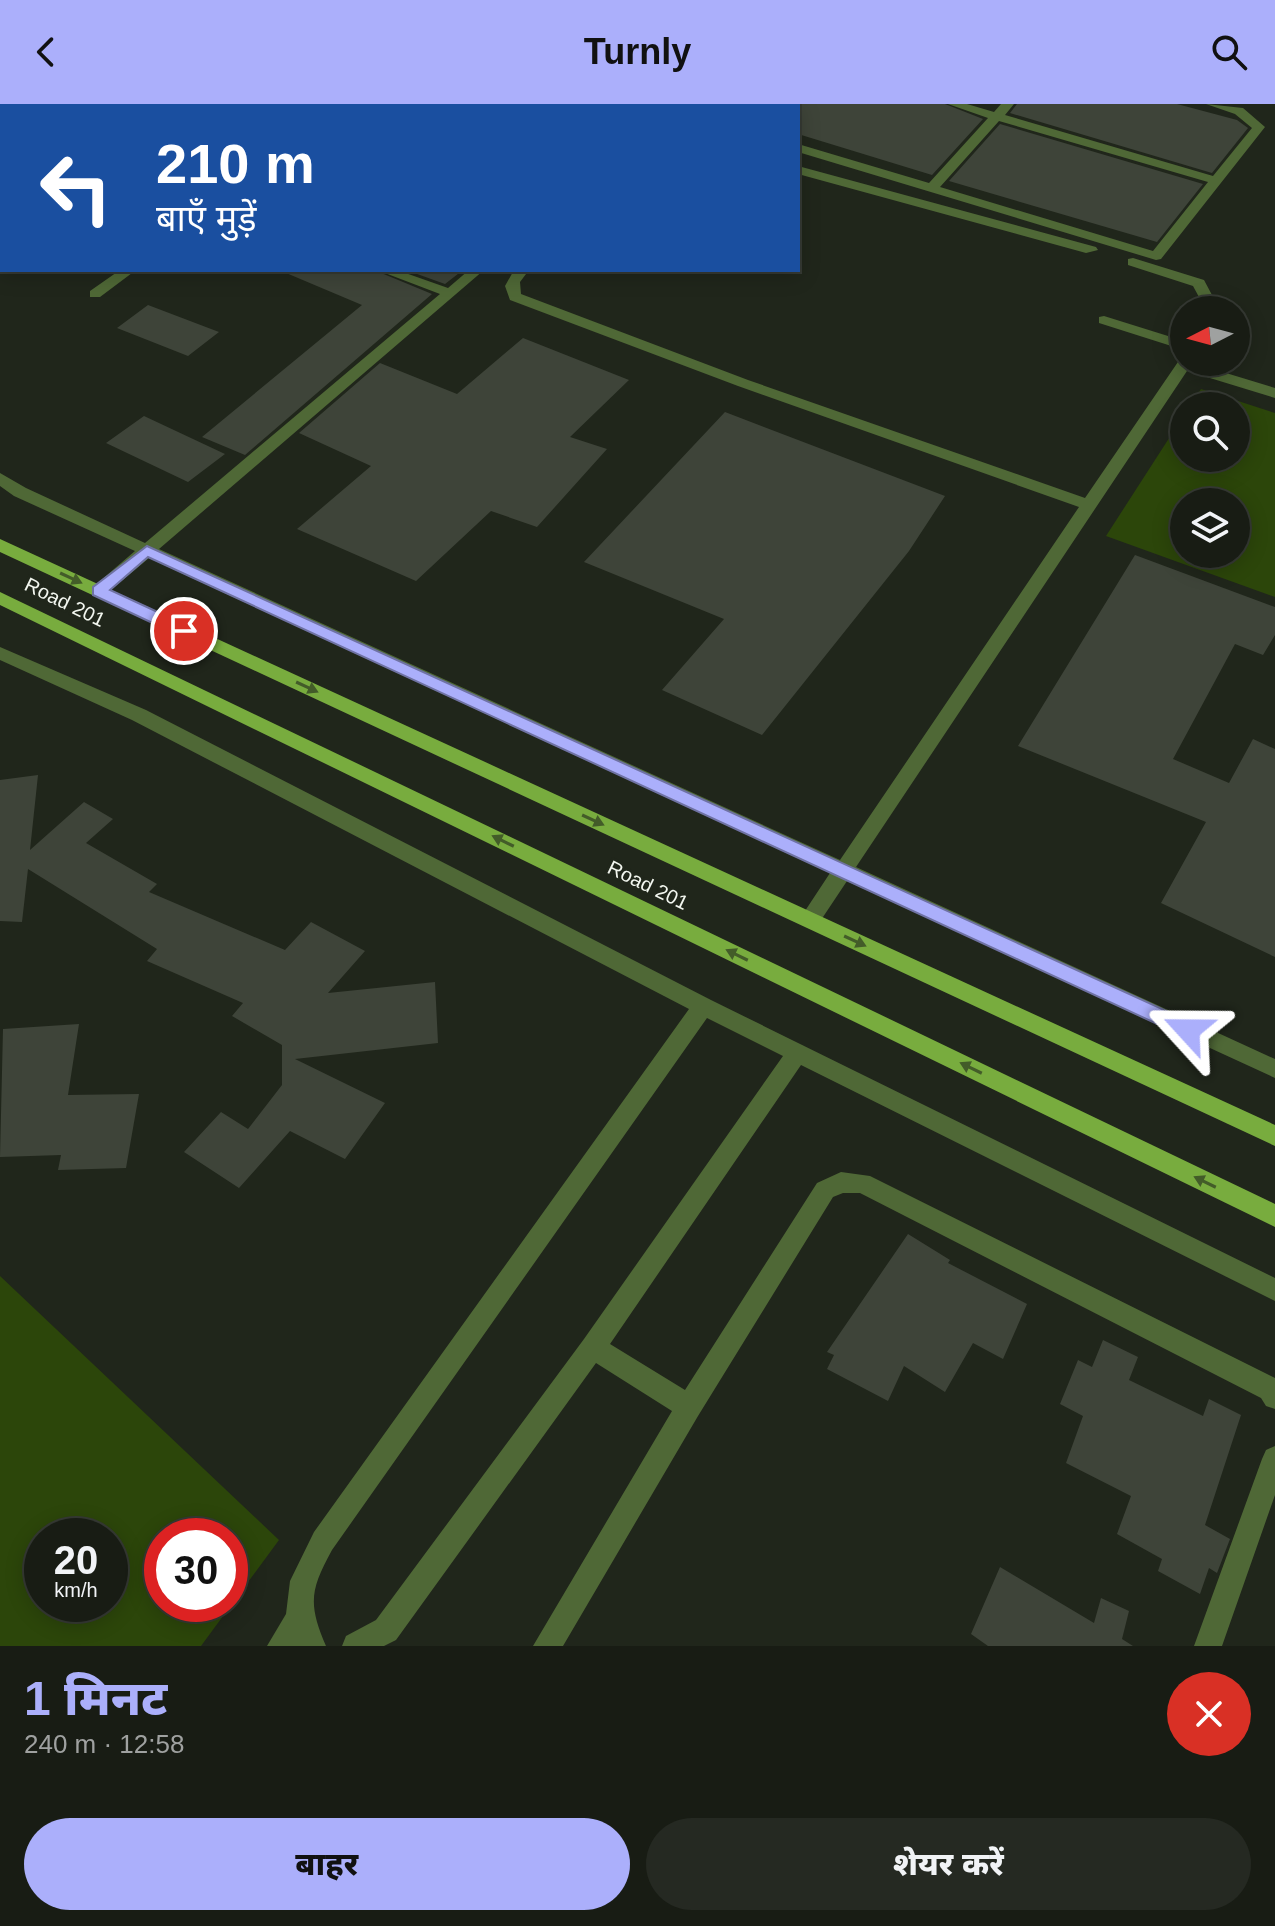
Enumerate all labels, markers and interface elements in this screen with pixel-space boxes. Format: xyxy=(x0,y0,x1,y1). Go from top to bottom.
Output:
icon: back xyxy=(24,30,68,74)
icon: search xyxy=(1207,30,1251,74)
text: Turnly xyxy=(584,31,691,72)
text: 210 m xyxy=(156,132,315,195)
icon: left xyxy=(24,136,128,240)
text: बाएँ मुड़ें xyxy=(156,198,257,239)
north arrow xyxy=(1170,296,1250,376)
map controls xyxy=(1170,296,1250,568)
button: search xyxy=(1170,392,1250,472)
button: layers xyxy=(1170,488,1250,568)
one-way arrow xyxy=(59,571,82,585)
street label: Road 201 xyxy=(21,573,109,631)
pin xyxy=(150,597,218,665)
icon: arrive xyxy=(162,609,206,653)
one-way arrow xyxy=(295,681,318,694)
one-way arrow xyxy=(582,813,605,827)
one-way arrow xyxy=(491,834,515,848)
street label: Road 201 xyxy=(604,856,692,914)
one-way arrow xyxy=(843,934,867,948)
one-way arrow xyxy=(725,948,748,962)
position arrow xyxy=(1146,988,1230,1072)
one-way arrow xyxy=(959,1061,982,1075)
one-way arrow xyxy=(1193,1175,1216,1188)
speed limit sign: 30 xyxy=(144,1518,248,1622)
text: 20 xyxy=(54,1538,98,1582)
text: km/h xyxy=(54,1579,98,1601)
text: 1 मिनट xyxy=(24,1672,167,1725)
button: close xyxy=(1167,1672,1251,1756)
text: 240 m · 12:58 xyxy=(24,1729,184,1759)
button: बाहर xyxy=(24,1818,630,1910)
button: शेयर करें xyxy=(646,1818,1251,1910)

